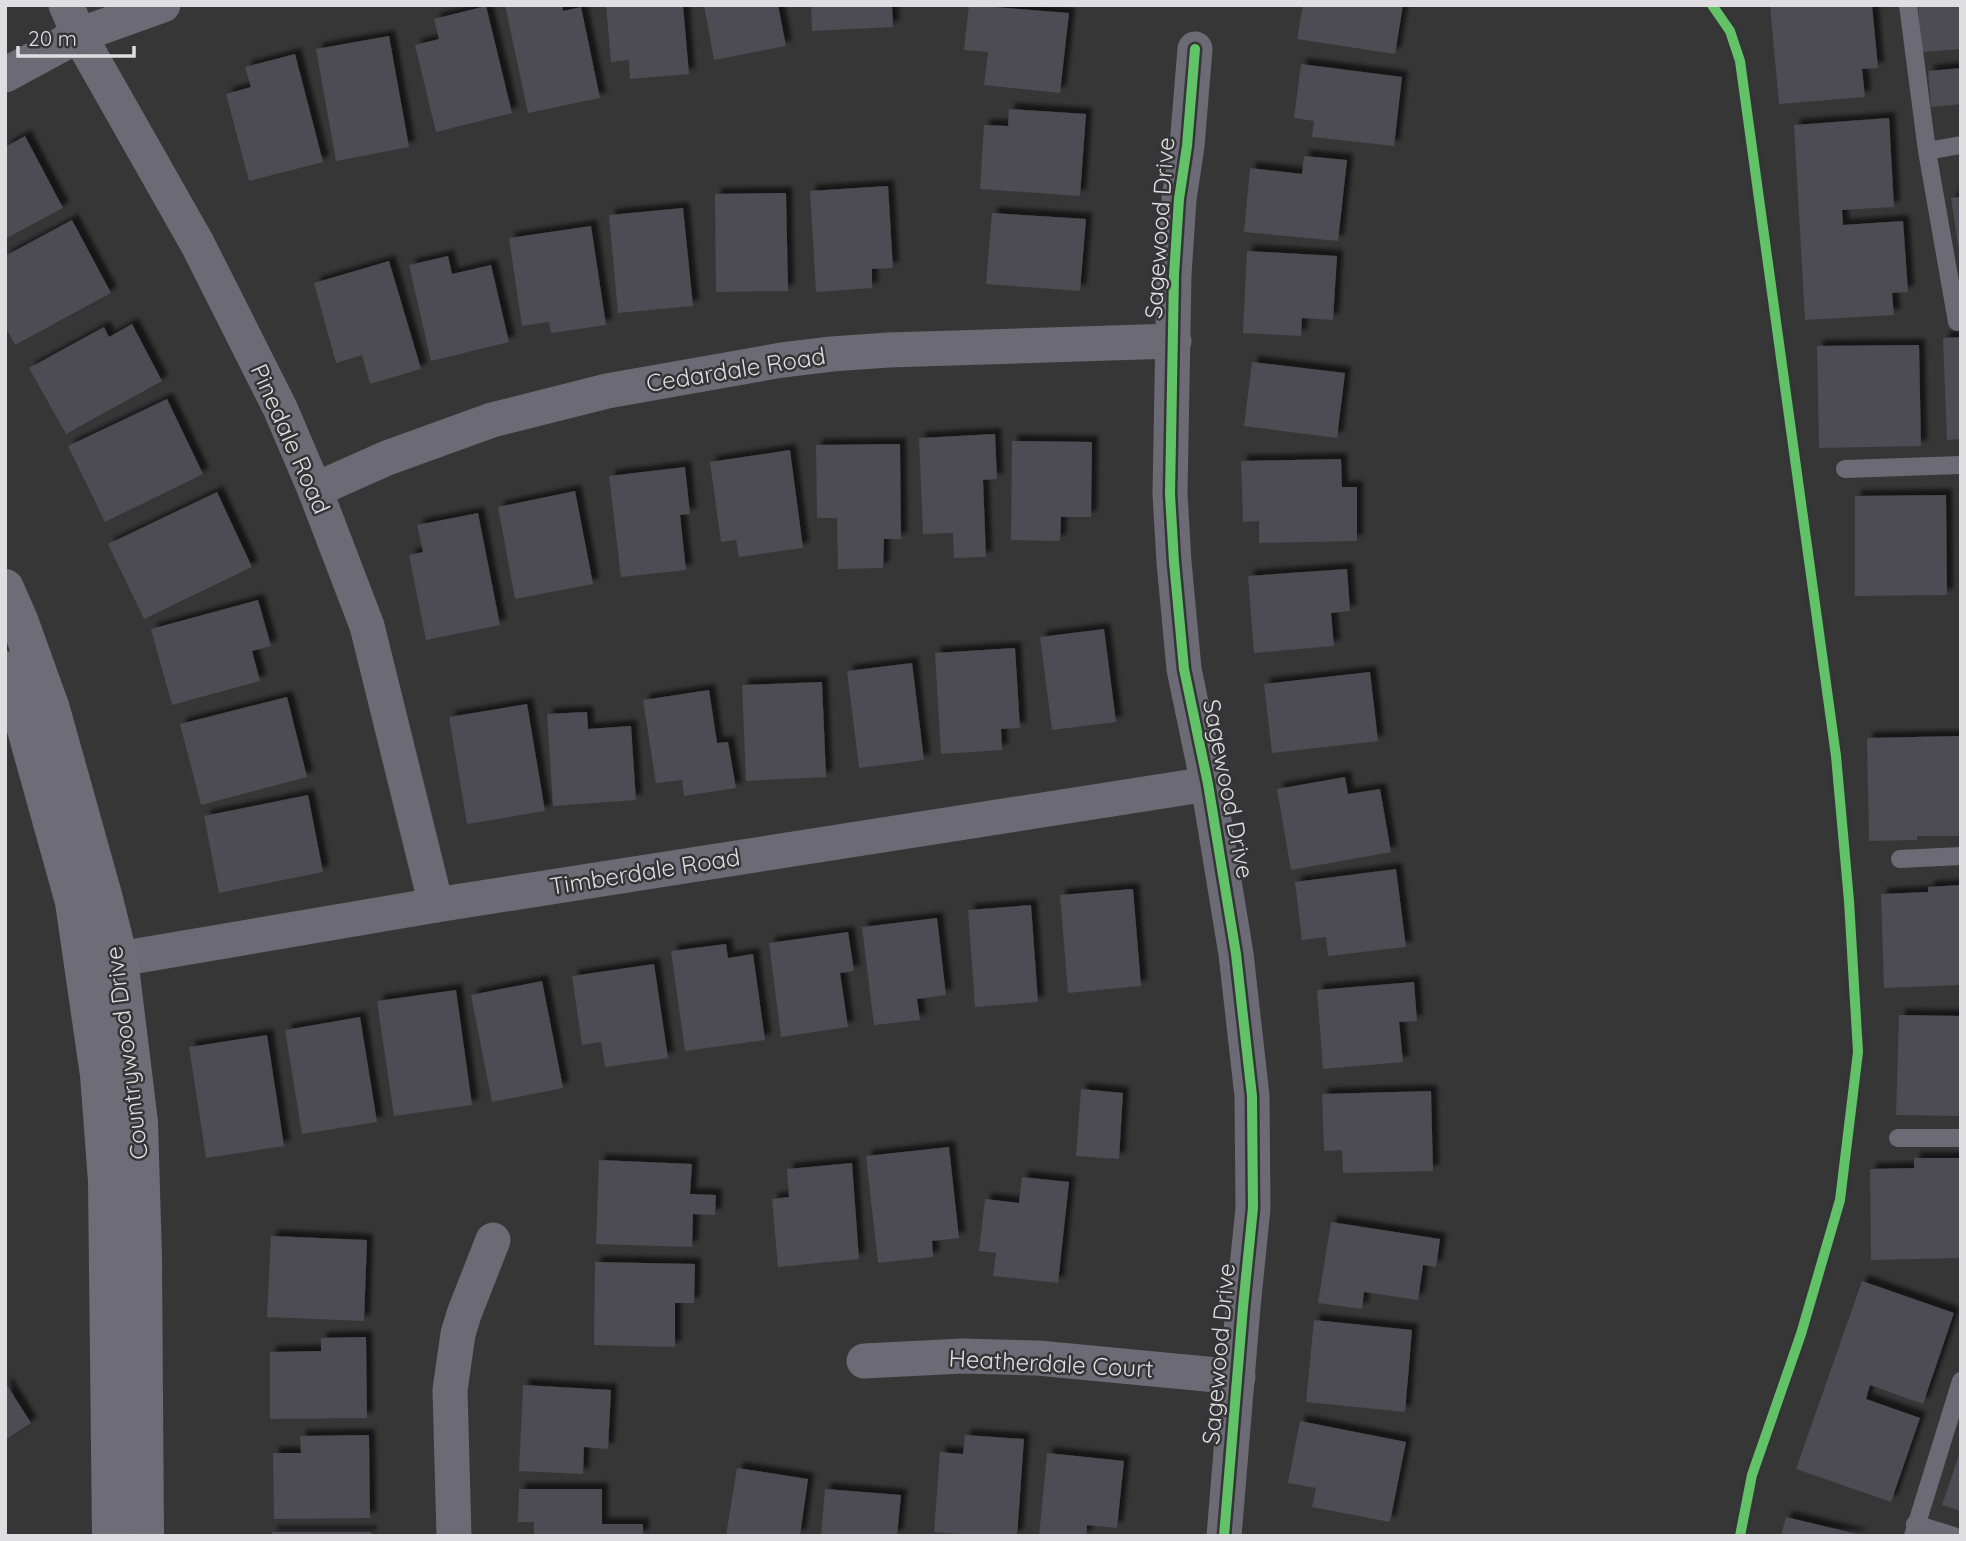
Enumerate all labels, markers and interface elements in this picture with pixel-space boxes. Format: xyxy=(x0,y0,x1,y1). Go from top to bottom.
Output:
scale bar xyxy=(18,14,133,58)
text: 20 m xyxy=(28,25,77,51)
street label: Sagewood Drive xyxy=(1138,136,1180,320)
street label: Cedardale Road xyxy=(644,340,828,398)
street label: Pinedale Road xyxy=(244,359,337,518)
street label: Sagewood Drive xyxy=(1197,697,1261,881)
street label: Timberdale Road xyxy=(547,841,742,901)
street label: Countrywood Drive xyxy=(98,945,154,1161)
street label: Sagewood Drive xyxy=(1195,1262,1241,1446)
street label: Heatherdale Court xyxy=(948,1343,1154,1383)

